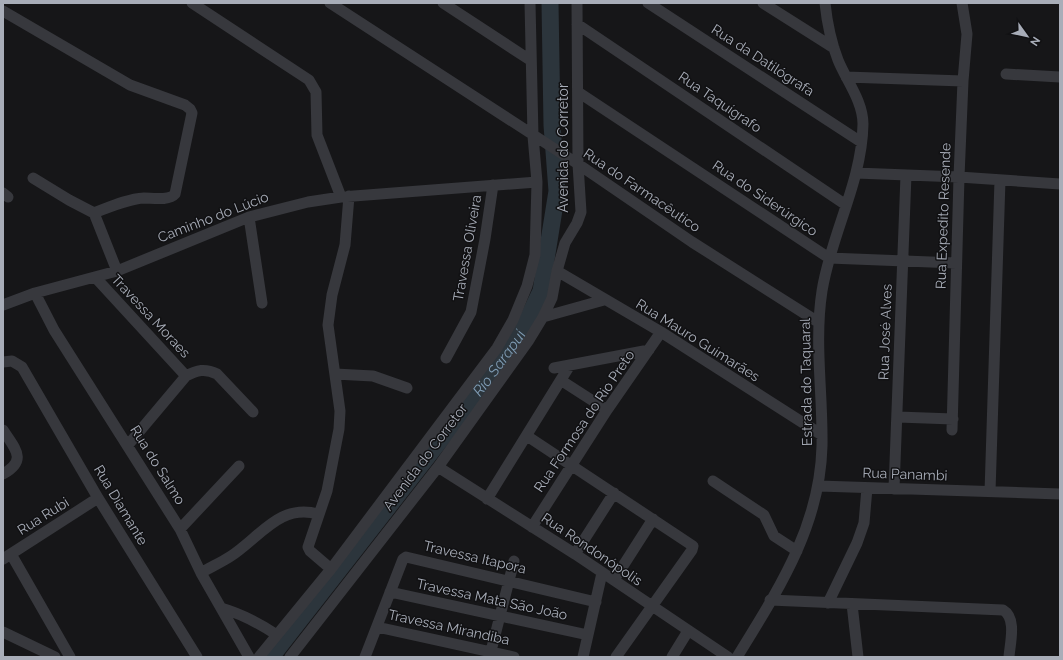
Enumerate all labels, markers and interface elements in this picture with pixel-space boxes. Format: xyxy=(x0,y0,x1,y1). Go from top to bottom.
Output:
north arrow xyxy=(1007,16,1047,56)
street label: Rua da Datilógrafa xyxy=(709,21,817,99)
text: N xyxy=(1027,34,1043,48)
street label: Rua Taquígrafo xyxy=(675,68,765,136)
street label: Avenida do Corretor xyxy=(555,83,571,213)
street label: Rua Expedito Resende xyxy=(932,143,954,289)
street label: Rua do Farmacêutico xyxy=(581,145,703,235)
street label: Rua do Siderúrgico xyxy=(709,157,821,239)
street label: Caminho do Lúcio xyxy=(155,188,271,246)
street label: Travessa Oliveira xyxy=(450,193,484,303)
street label: Travessa Moraes xyxy=(108,271,194,361)
street label: Rua José Alves xyxy=(875,283,895,380)
street label: Rua Mauro Guimarães xyxy=(633,295,763,385)
street label: Estrada do Taquaral xyxy=(797,318,815,446)
water label: Rio Sarapuí xyxy=(469,326,530,400)
street label: Rua Formosa do Rio Preto xyxy=(530,347,638,495)
street label: Avenida do Corretor xyxy=(380,400,470,514)
street label: Rua do Salmo xyxy=(127,422,189,508)
street label: Rua Diamante xyxy=(91,462,151,548)
street label: Rua Panambi xyxy=(862,465,948,483)
street label: Rua Rubi xyxy=(14,494,72,538)
street label: Rua Rondonópolis xyxy=(539,509,646,589)
street label: Travessa Itapora xyxy=(422,537,528,577)
street label: Travessa Mata São João xyxy=(415,575,569,623)
street label: Travessa Mirandiba xyxy=(387,606,511,648)

